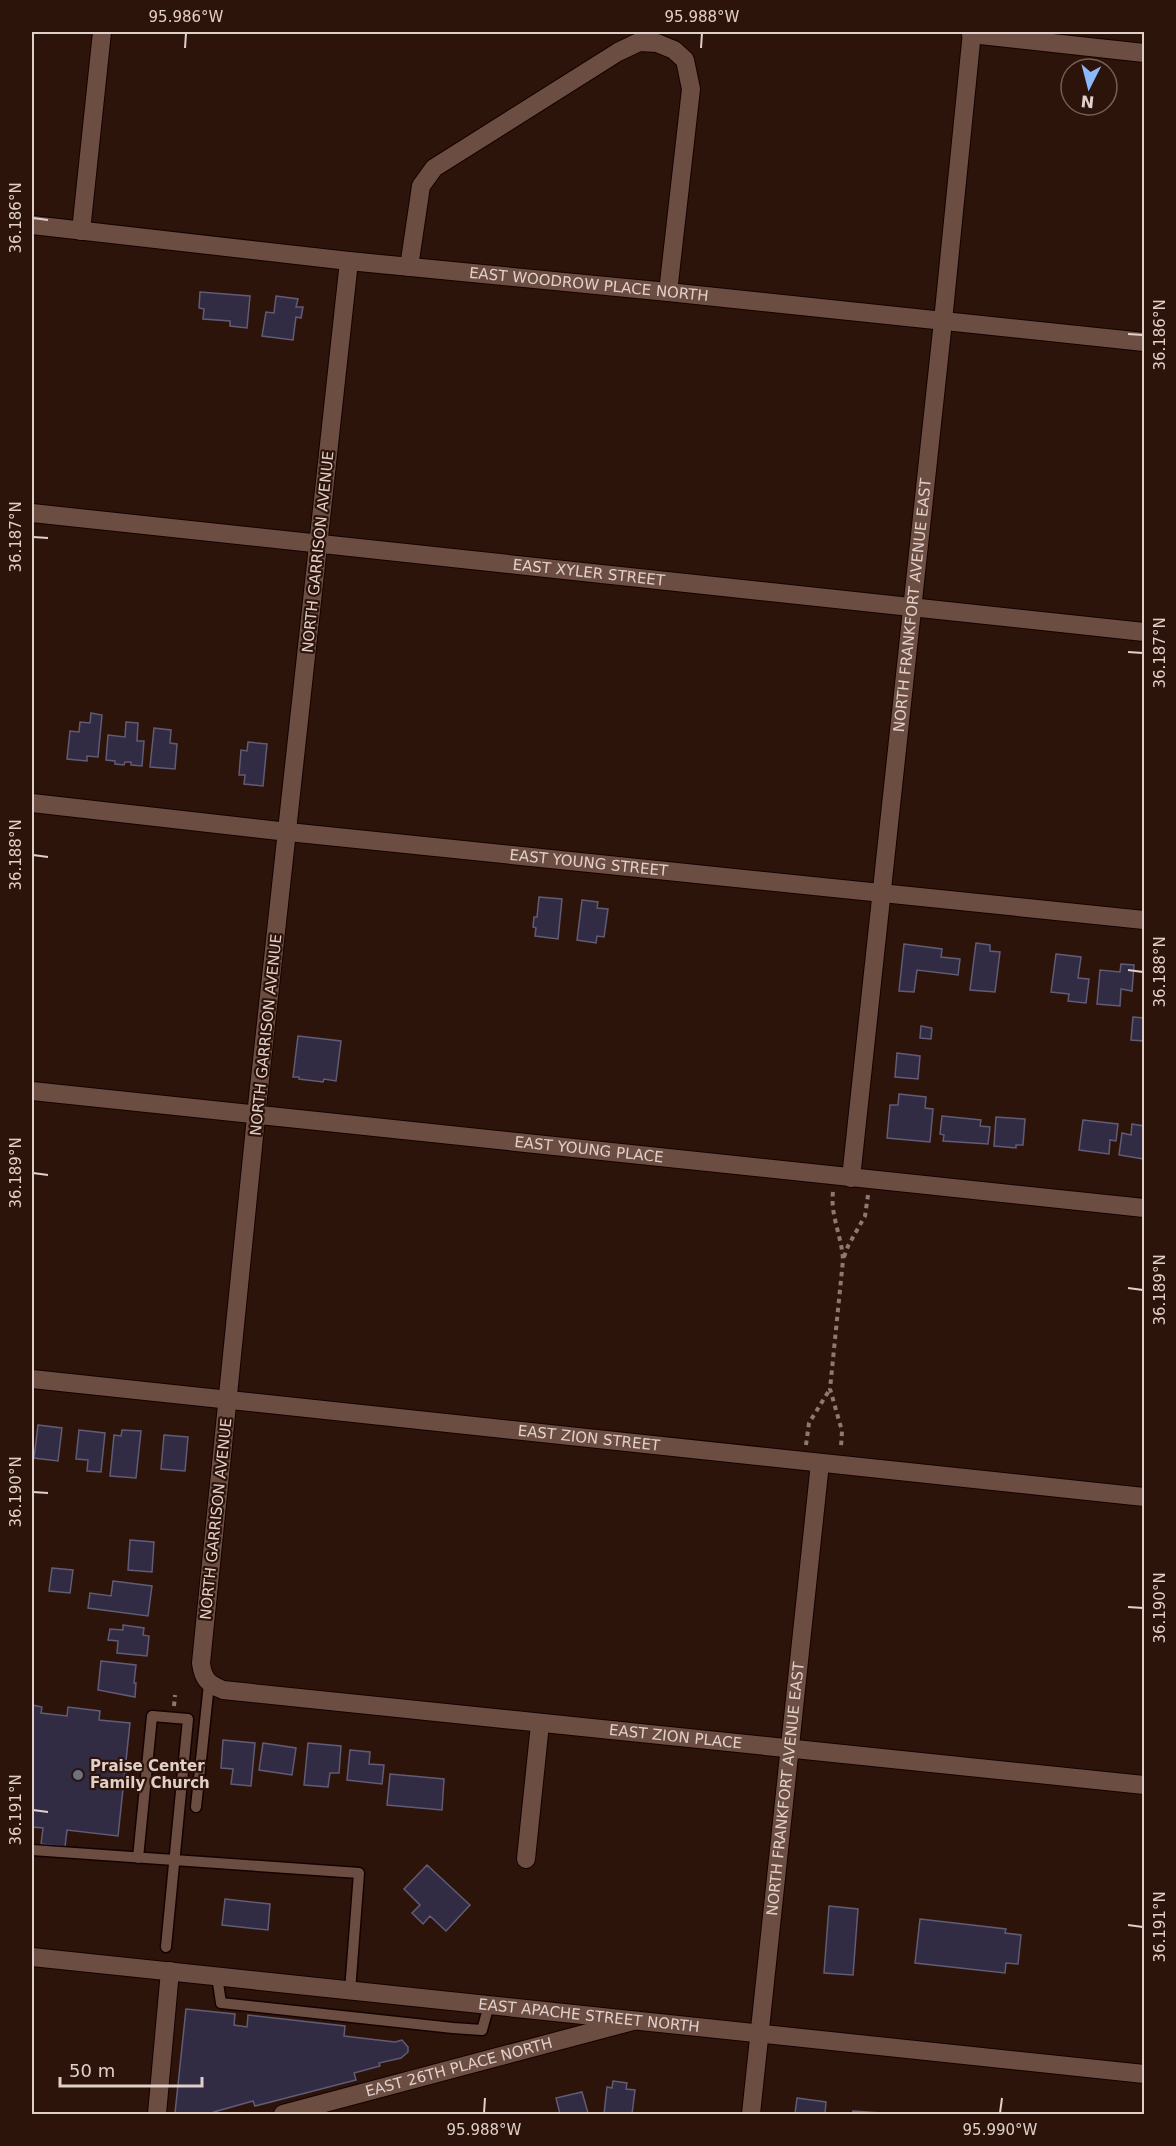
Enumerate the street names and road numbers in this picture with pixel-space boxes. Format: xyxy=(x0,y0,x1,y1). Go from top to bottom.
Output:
street label: EAST WOODROW PLACE NORTH xyxy=(468,264,709,305)
street label: NORTH GARRISON AVENUE xyxy=(298,450,338,654)
street label: NORTH FRANKFORT AVENUE EAST xyxy=(890,477,935,733)
street label: EAST XYLER STREET xyxy=(512,555,667,590)
street label: EAST YOUNG STREET xyxy=(509,846,670,880)
street label: NORTH GARRISON AVENUE xyxy=(246,933,286,1137)
street label: EAST YOUNG PLACE xyxy=(514,1133,664,1166)
street label: NORTH GARRISON AVENUE xyxy=(196,1417,236,1621)
street label: EAST ZION STREET xyxy=(517,1422,662,1455)
street label: NORTH FRANKFORT AVENUE EAST xyxy=(763,1660,808,1917)
street label: EAST ZION PLACE xyxy=(608,1721,743,1752)
street label: EAST APACHE STREET NORTH xyxy=(477,1995,701,2036)
street label: EAST 26TH PLACE NORTH xyxy=(363,2034,554,2101)

